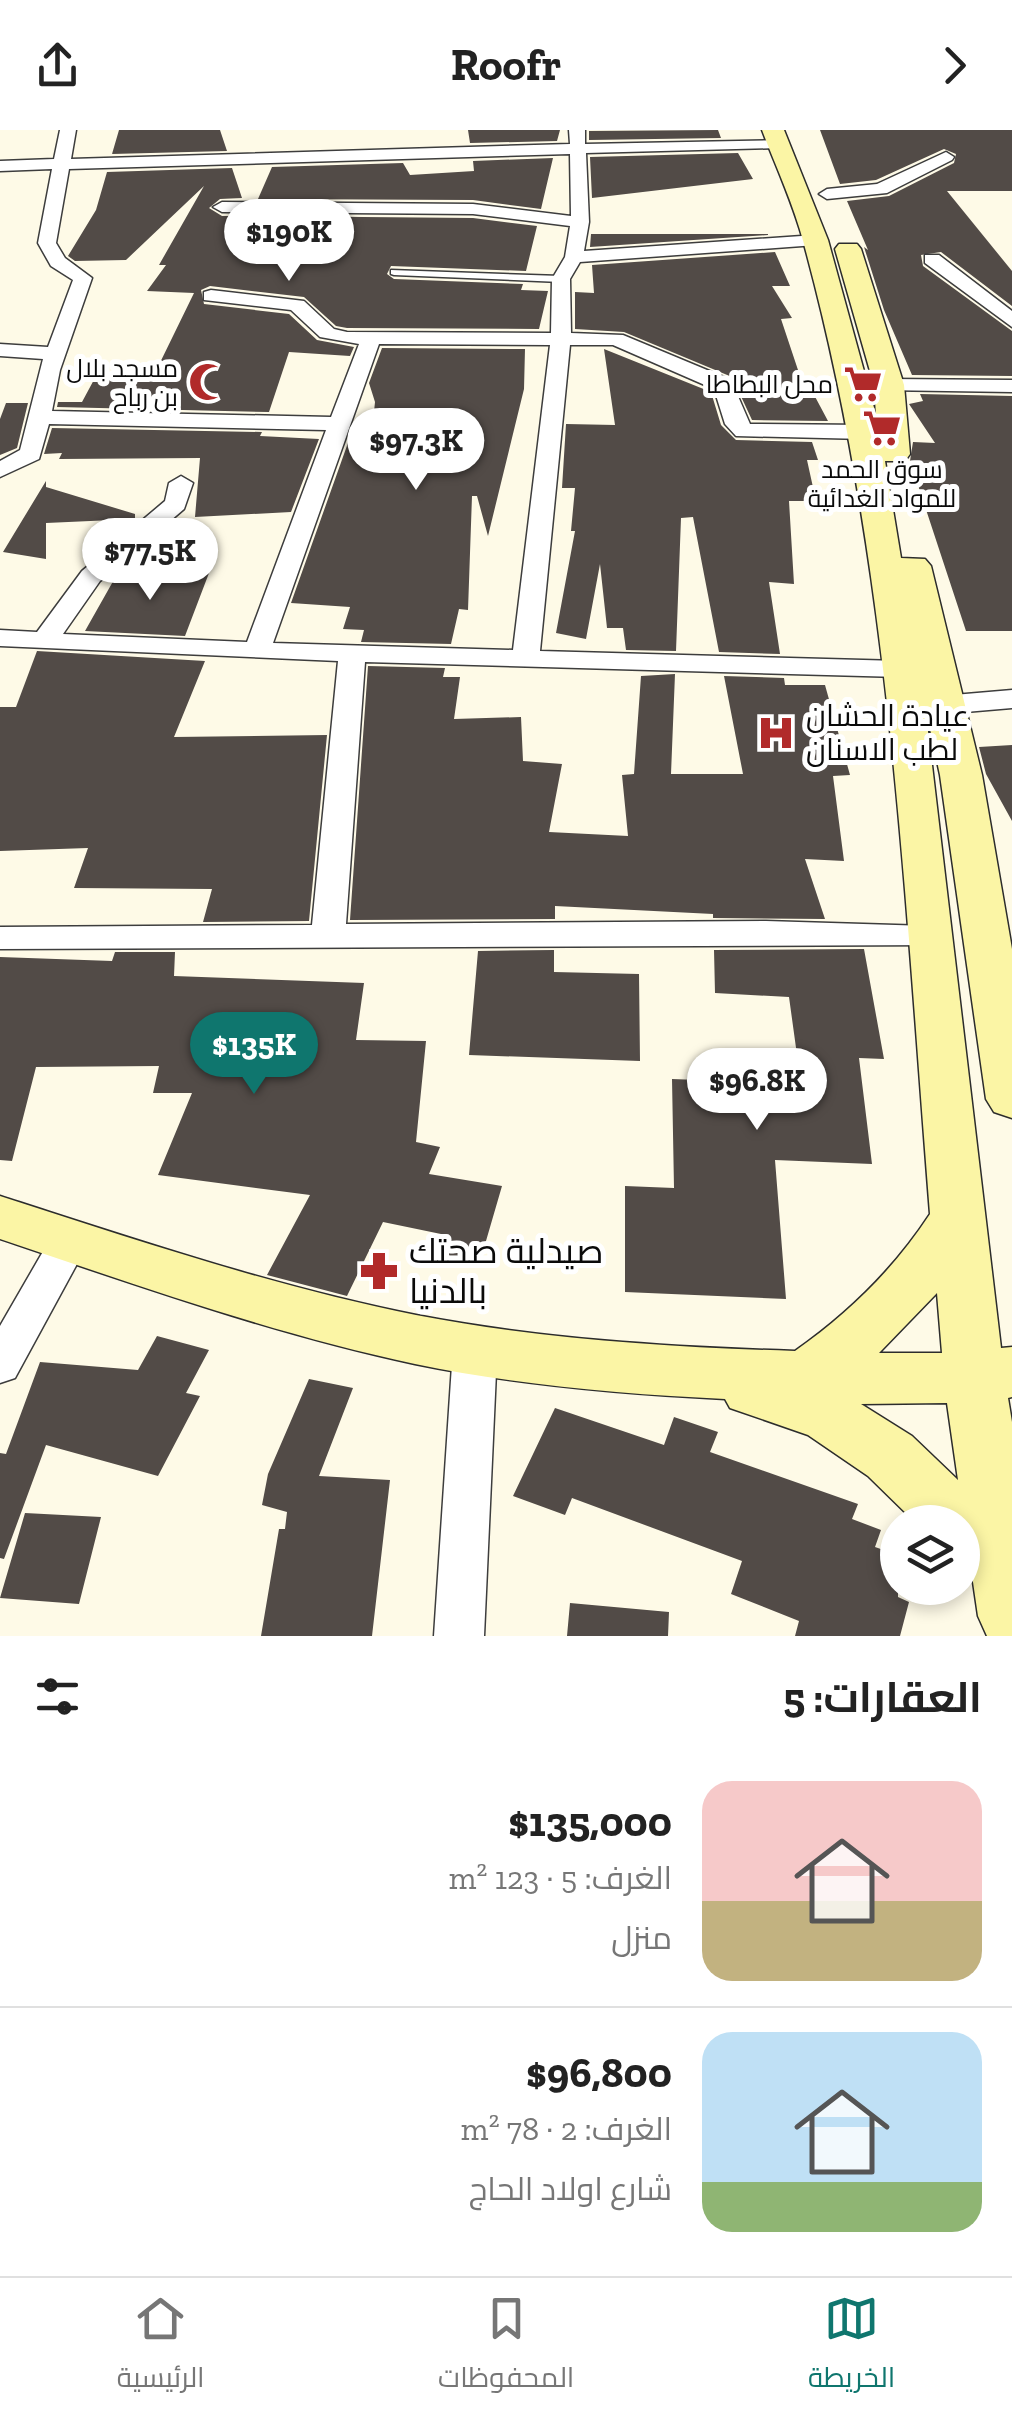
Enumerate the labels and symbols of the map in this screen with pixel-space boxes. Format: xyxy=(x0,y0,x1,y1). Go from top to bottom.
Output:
pin: $190K xyxy=(219,199,359,284)
place label: مسجد بلال بن رباح xyxy=(66,353,178,414)
mosque icon: مسجد بلال بن رباح xyxy=(187,361,229,403)
supermarket icon: محل البطاطا xyxy=(842,363,884,405)
place label: محل البطاطا xyxy=(706,369,833,399)
supermarket icon: سوق الحمد للمواد الغدائية xyxy=(861,407,903,449)
pin: $97.3K xyxy=(335,408,497,493)
place label: سوق الحمد للمواد الغدائية xyxy=(808,454,956,513)
pin: $77.5K xyxy=(69,518,231,603)
place label: عيادة الحشان لطب الاسنان xyxy=(806,698,969,768)
hospital icon: عيادة الحشان لطب الاسنان xyxy=(755,712,797,754)
pin: $135K xyxy=(184,1012,324,1097)
pin: $96.8K xyxy=(676,1048,838,1133)
place label: صيدلية صحتك بالدنيا xyxy=(409,1230,604,1312)
pharmacy icon: صيدلية صحتك بالدنيا xyxy=(358,1250,400,1292)

